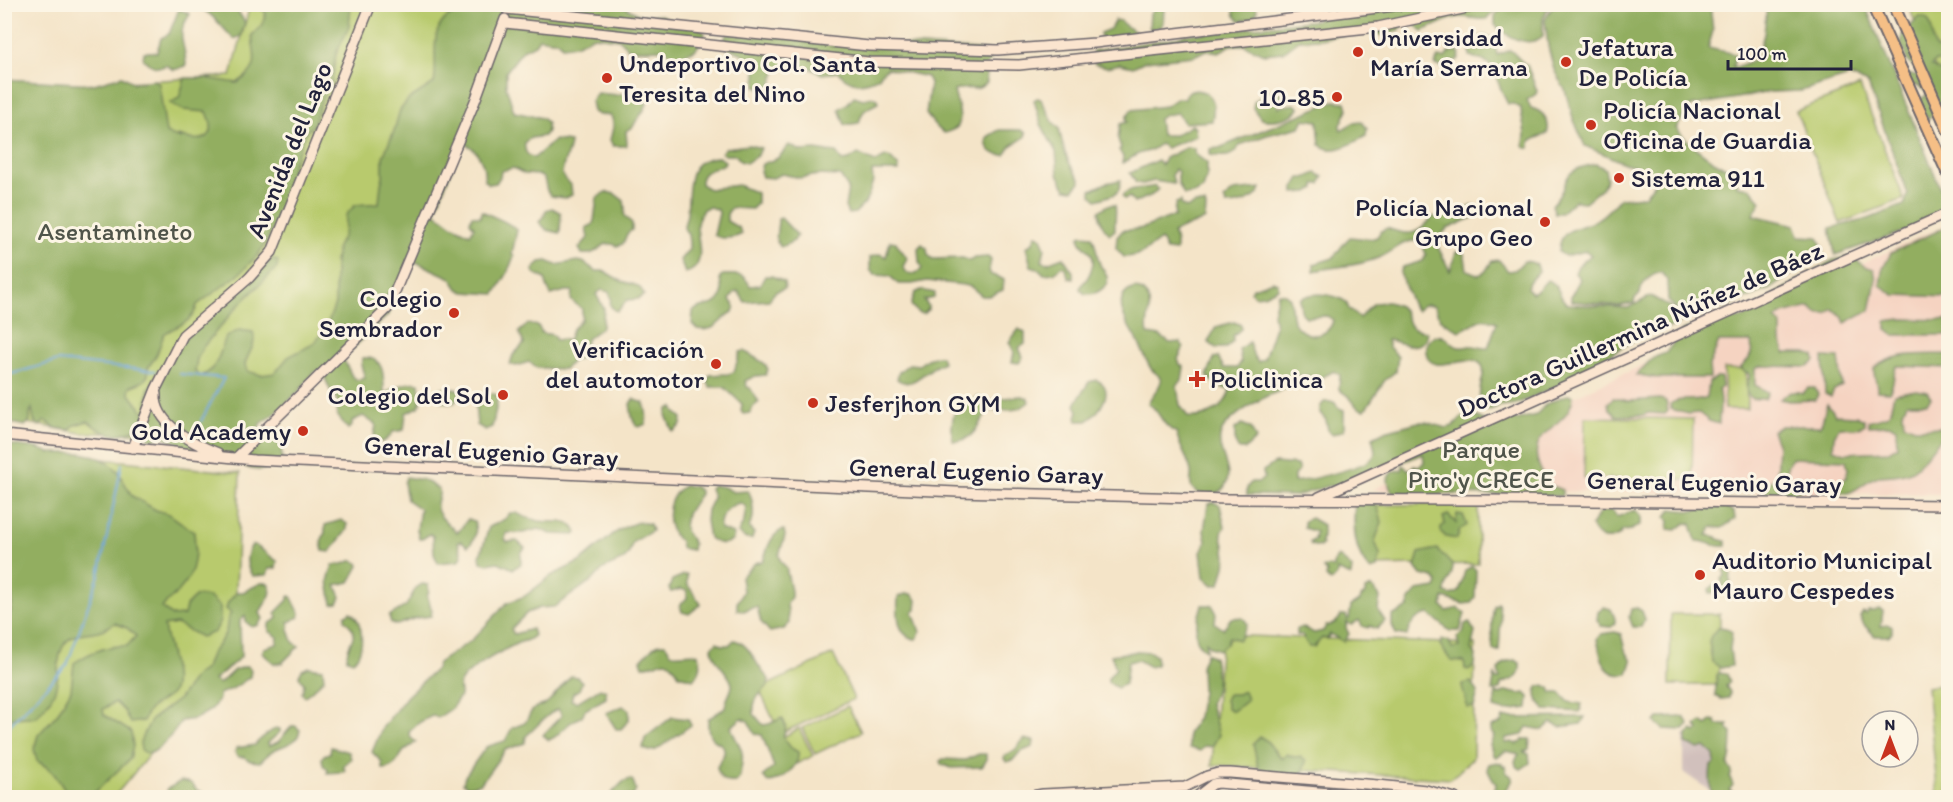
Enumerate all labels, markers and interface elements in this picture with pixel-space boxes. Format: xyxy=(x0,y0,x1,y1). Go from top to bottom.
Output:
place label: Universidad María Serrana xyxy=(1370,21,1528,83)
place label: Jefatura De Policía xyxy=(1578,31,1688,93)
scale bar xyxy=(1728,33,1851,71)
text: 100 m xyxy=(1737,43,1787,65)
marker: Universidad María Serrana xyxy=(1351,45,1365,59)
place label: Undeportivo Col. Santa Teresita del Nino xyxy=(619,47,877,109)
marker: Jefatura De Policía xyxy=(1559,55,1573,69)
street label: Avenida del Lago xyxy=(239,57,339,243)
marker: Undeportivo Col. Santa Teresita del Nino xyxy=(600,71,614,85)
place label: 10-85 xyxy=(1259,81,1325,113)
marker: 10-85 xyxy=(1330,90,1344,104)
place label: Policía Nacional Oficina de Guardia xyxy=(1603,94,1812,156)
marker: Policía Nacional Oficina de Guardia xyxy=(1584,118,1598,132)
place label: Sistema 911 xyxy=(1631,162,1765,194)
marker: Sistema 911 xyxy=(1612,171,1626,185)
place label: Policía Nacional Grupo Geo xyxy=(1355,191,1533,253)
park label: Asentamineto xyxy=(38,215,192,247)
marker: Policía Nacional Grupo Geo xyxy=(1538,215,1552,229)
street label: Doctora Guillermina Núñez de Báez xyxy=(1452,234,1828,424)
place label: Colegio Sembrador xyxy=(319,282,442,344)
marker: Colegio Sembrador xyxy=(447,306,461,320)
place label: Verificación del automotor xyxy=(546,333,705,395)
marker: Verificación del automotor xyxy=(709,357,723,371)
place label: Policlinica xyxy=(1210,363,1323,395)
marker: Policlinica xyxy=(1188,370,1206,388)
place label: Colegio del Sol xyxy=(327,379,491,411)
place label: Jesferjhon GYM xyxy=(825,387,1001,419)
marker: Colegio del Sol xyxy=(496,388,510,402)
marker: Jesferjhon GYM xyxy=(806,396,820,410)
place label: Gold Academy xyxy=(131,415,291,447)
marker: Gold Academy xyxy=(296,424,310,438)
street label: General Eugenio Garay xyxy=(363,428,619,474)
park label: Parque Piro'y CRECE xyxy=(1408,433,1554,495)
street label: General Eugenio Garay xyxy=(848,451,1104,491)
street label: General Eugenio Garay xyxy=(1586,464,1842,500)
place label: Auditorio Municipal Mauro Cespedes xyxy=(1712,544,1932,606)
marker: Auditorio Municipal Mauro Cespedes xyxy=(1693,568,1707,582)
north arrow xyxy=(1860,709,1920,769)
text: N xyxy=(1885,715,1895,734)

